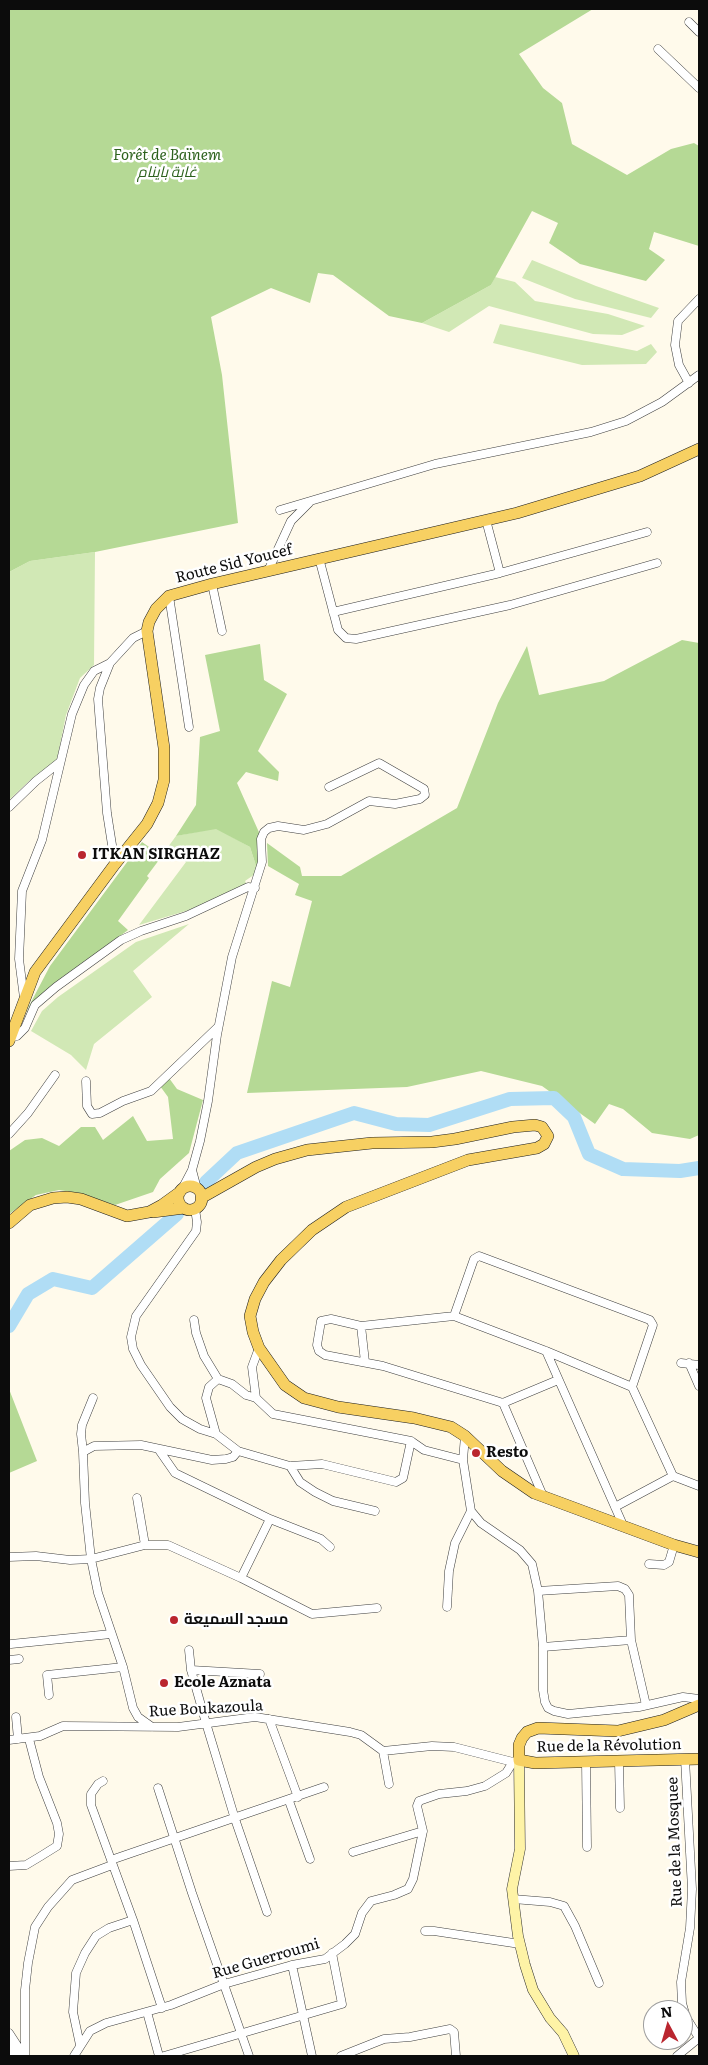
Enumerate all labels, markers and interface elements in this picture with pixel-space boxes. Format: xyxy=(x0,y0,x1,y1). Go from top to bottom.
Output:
park label: Forêt de Baïnem غابة باينام xyxy=(113,147,221,182)
street label: Route Sid Youcef xyxy=(174,541,294,587)
place label: ITKAN SIRGHAZ xyxy=(92,846,220,864)
marker: ITKAN SIRGHAZ xyxy=(76,849,88,861)
place label: Resto xyxy=(486,1444,528,1462)
marker: Resto xyxy=(470,1447,482,1459)
place label: مسجد السميعة xyxy=(184,1611,288,1629)
marker: مسجد السميعة xyxy=(168,1614,180,1626)
place label: Ecole Aznata xyxy=(174,1674,271,1692)
marker: Ecole Aznata xyxy=(158,1677,170,1689)
street label: Rue Boukazoula xyxy=(148,1697,264,1721)
street label: Rue de la Révolution xyxy=(536,1736,682,1756)
street label: Rue de la Mosquee xyxy=(664,1777,686,1907)
street label: Rue Guerroumi xyxy=(210,1935,322,1983)
north arrow xyxy=(643,2000,693,2050)
text: N xyxy=(660,2001,673,2022)

